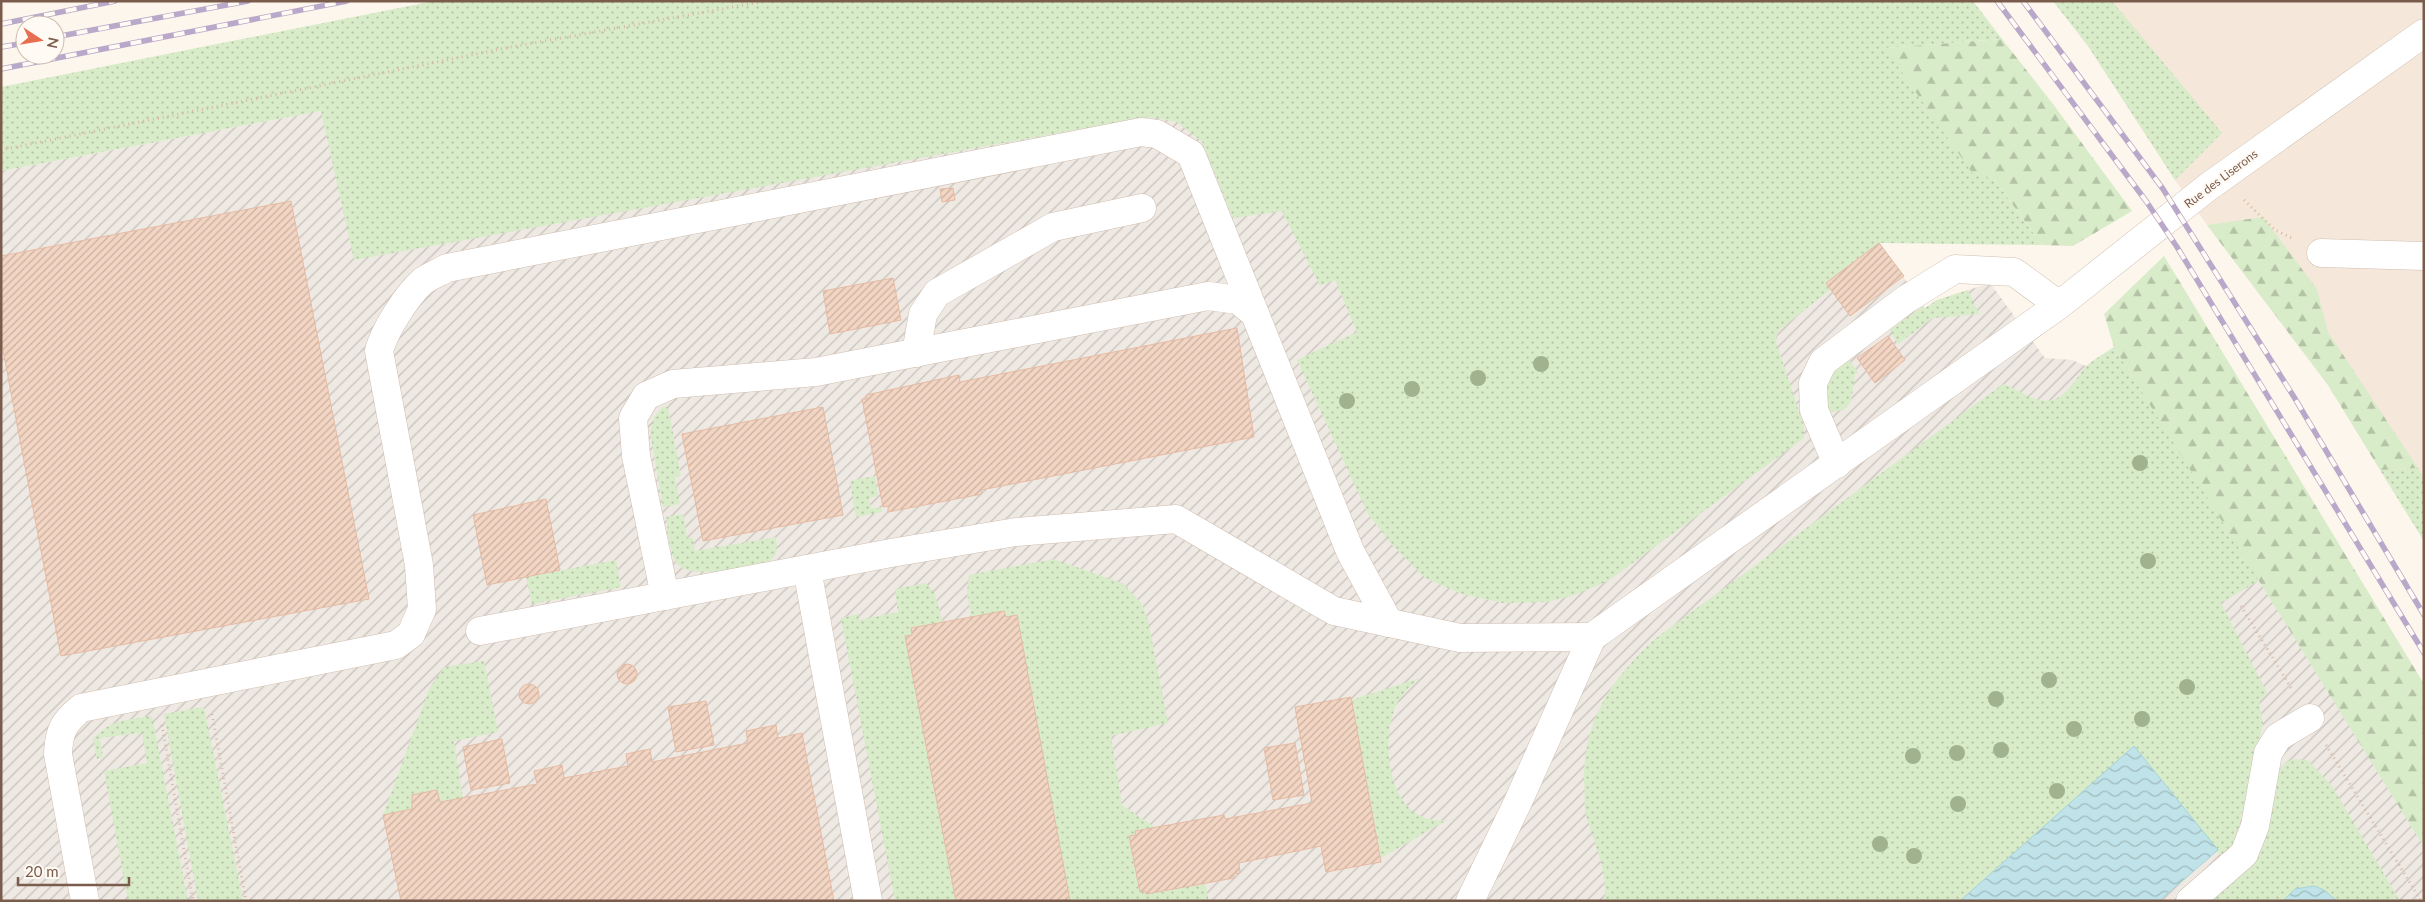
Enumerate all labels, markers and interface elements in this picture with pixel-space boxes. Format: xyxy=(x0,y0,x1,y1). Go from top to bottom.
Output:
north arrow xyxy=(15,15,65,65)
text: N xyxy=(44,36,63,50)
street label: Rue des Liserons xyxy=(2181,146,2260,211)
scale bar xyxy=(18,854,129,886)
text: 20 m xyxy=(25,862,59,880)

